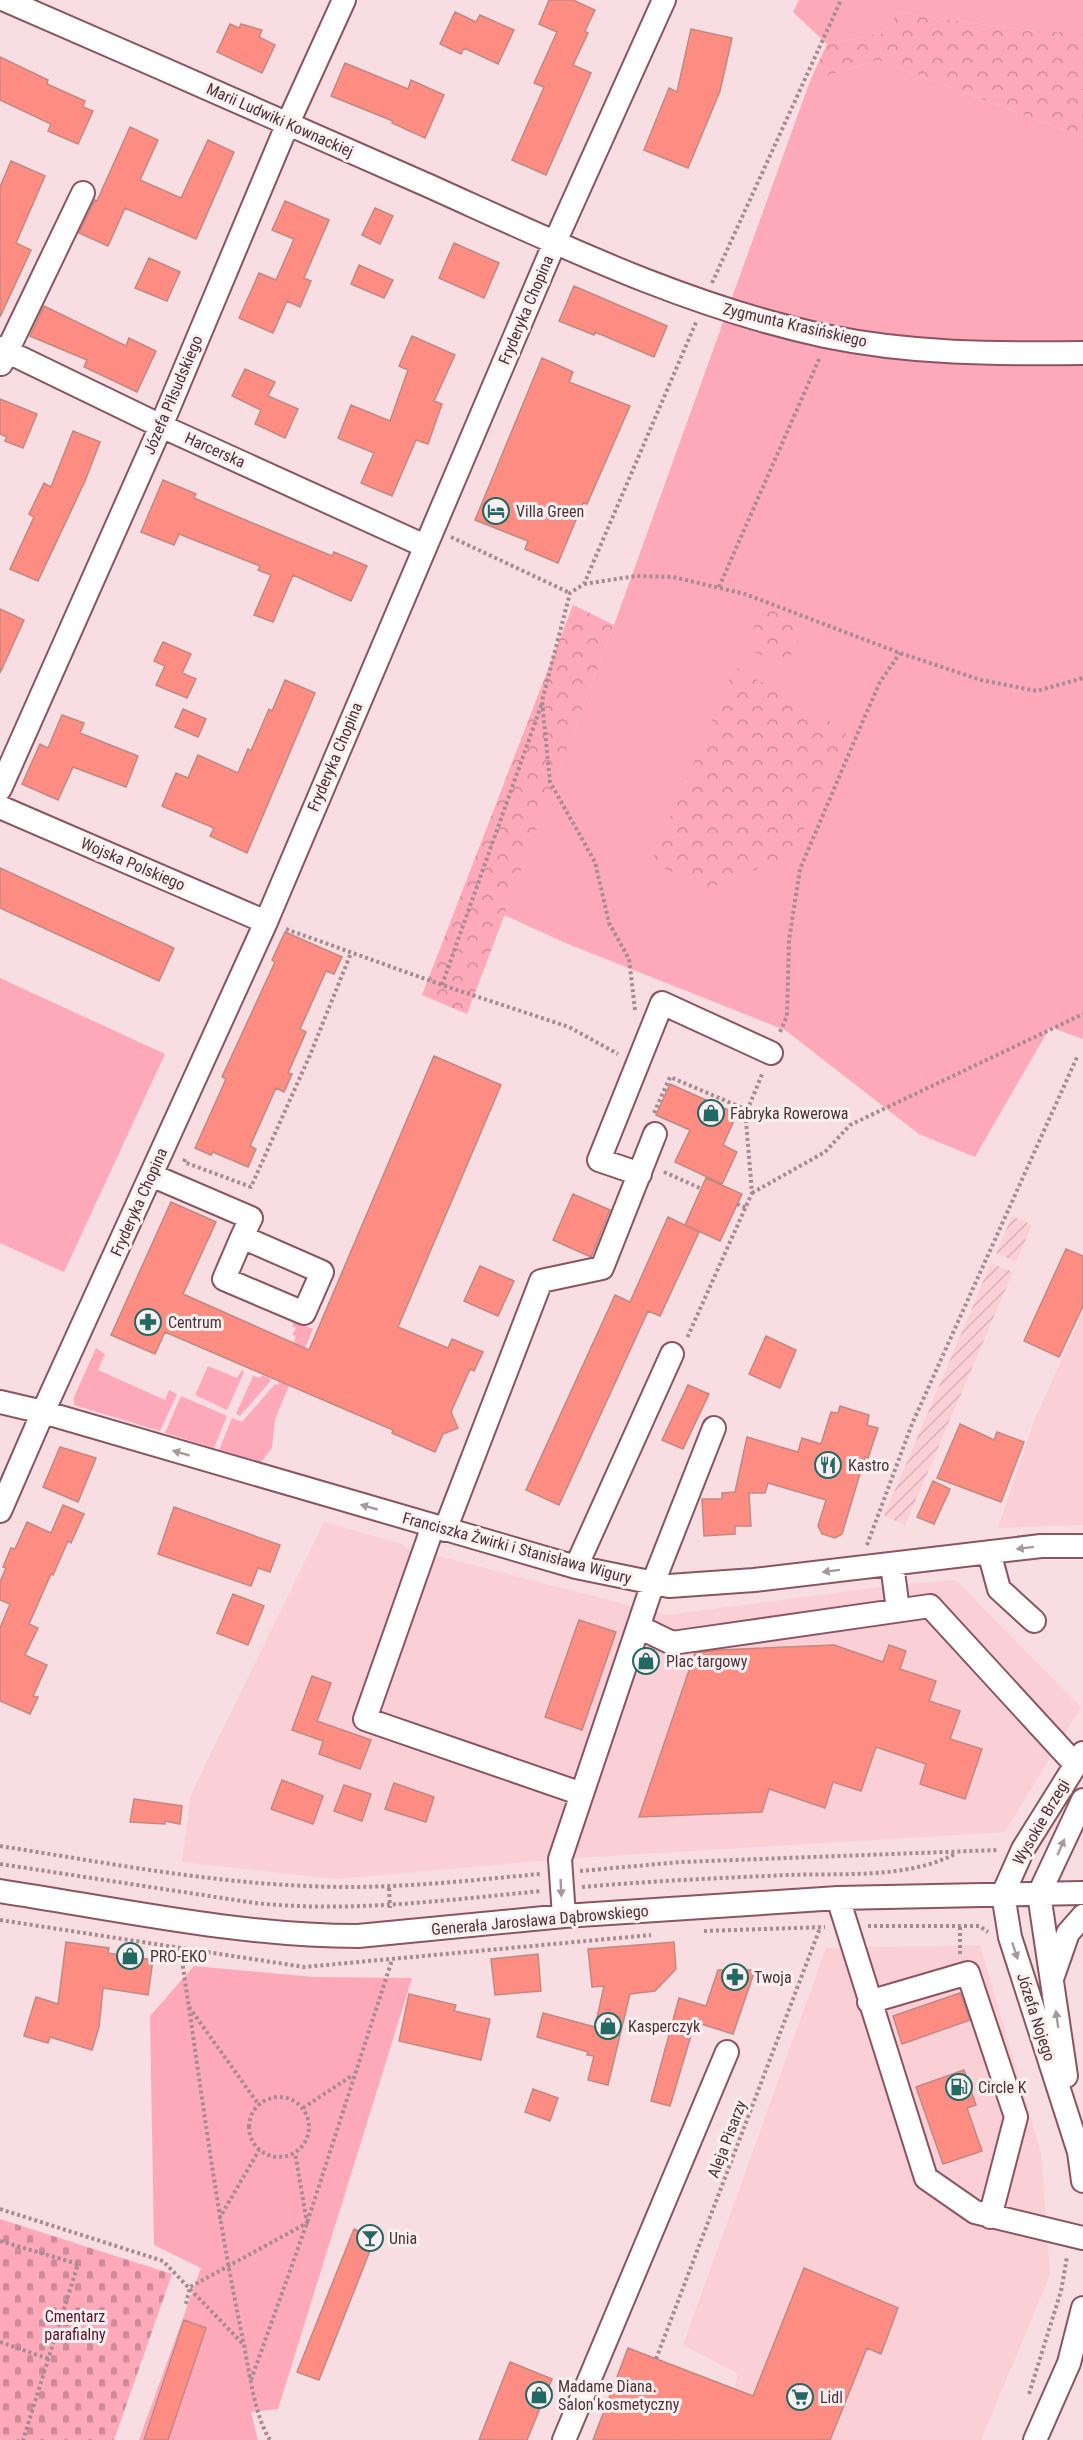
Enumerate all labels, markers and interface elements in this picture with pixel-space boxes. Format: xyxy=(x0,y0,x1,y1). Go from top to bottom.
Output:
street label: Marii Ludwiki Kownackiej xyxy=(204,79,356,161)
street label: Fryderyka Chopina xyxy=(494,253,558,367)
street label: Zygmunta Krasińskiego xyxy=(721,299,869,351)
street label: Józefa Piłsudskiego xyxy=(139,333,207,457)
street label: Harcerska xyxy=(182,428,248,472)
hotel icon: Villa Green xyxy=(481,496,511,526)
place label: Villa Green xyxy=(516,502,584,521)
street label: Fryderyka Chopina xyxy=(303,700,367,814)
street label: Wojska Polskiego xyxy=(78,833,188,895)
shop icon: Fabryka Rowerowa xyxy=(696,1098,726,1128)
place label: Fabryka Rowerowa xyxy=(730,1104,848,1123)
street label: Fryderyka Chopina xyxy=(107,1145,171,1259)
pharmacy icon: Centrum xyxy=(133,1307,163,1337)
place label: Centrum xyxy=(168,1313,222,1332)
one-way arrow xyxy=(172,1448,190,1457)
restaurant icon: Kastro xyxy=(813,1450,843,1480)
place label: Kastro xyxy=(848,1456,889,1475)
one-way arrow xyxy=(359,1502,377,1511)
street label: Franciszka Żwirki i Stanisława Wigury xyxy=(400,1508,634,1588)
one-way arrow xyxy=(1015,1543,1034,1552)
one-way arrow xyxy=(821,1566,840,1576)
shop icon: Plac targowy xyxy=(631,1646,661,1676)
place label: Plac targowy xyxy=(666,1652,748,1671)
street label: Wysokie Brzegi xyxy=(1009,1776,1073,1868)
one-way arrow xyxy=(1057,1838,1066,1855)
one-way arrow xyxy=(557,1879,566,1898)
street label: Generała Jarosława Dąbrowskiego xyxy=(431,1901,649,1939)
shop icon: PRO-EKO xyxy=(115,1941,145,1971)
one-way arrow xyxy=(1010,1942,1020,1960)
place label: PRO-EKO xyxy=(150,1947,207,1966)
pharmacy icon: Twoja xyxy=(720,1962,750,1992)
place label: Twoja xyxy=(754,1968,792,1987)
street label: Józefa Nojego xyxy=(1013,1971,1059,2063)
one-way arrow xyxy=(1053,2009,1062,2028)
shop icon: Kasperczyk xyxy=(593,2011,623,2041)
place label: Kasperczyk xyxy=(628,2017,701,2036)
fuel station icon: Circle K xyxy=(944,2072,974,2102)
place label: Circle K xyxy=(978,2078,1027,2097)
street label: Aleja Pisarzy xyxy=(704,2097,751,2180)
bar icon: Unia xyxy=(355,2223,385,2253)
place label: Unia xyxy=(389,2229,417,2248)
park label: Cmentarz parafialny xyxy=(44,2307,106,2344)
place label: Madame Diana. Salon kosmetyczny xyxy=(558,2377,680,2414)
shop icon: Madame Diana. Salon kosmetyczny xyxy=(524,2380,554,2410)
supermarket icon: Lidl xyxy=(785,2382,815,2412)
place label: Lidl xyxy=(820,2388,843,2407)

